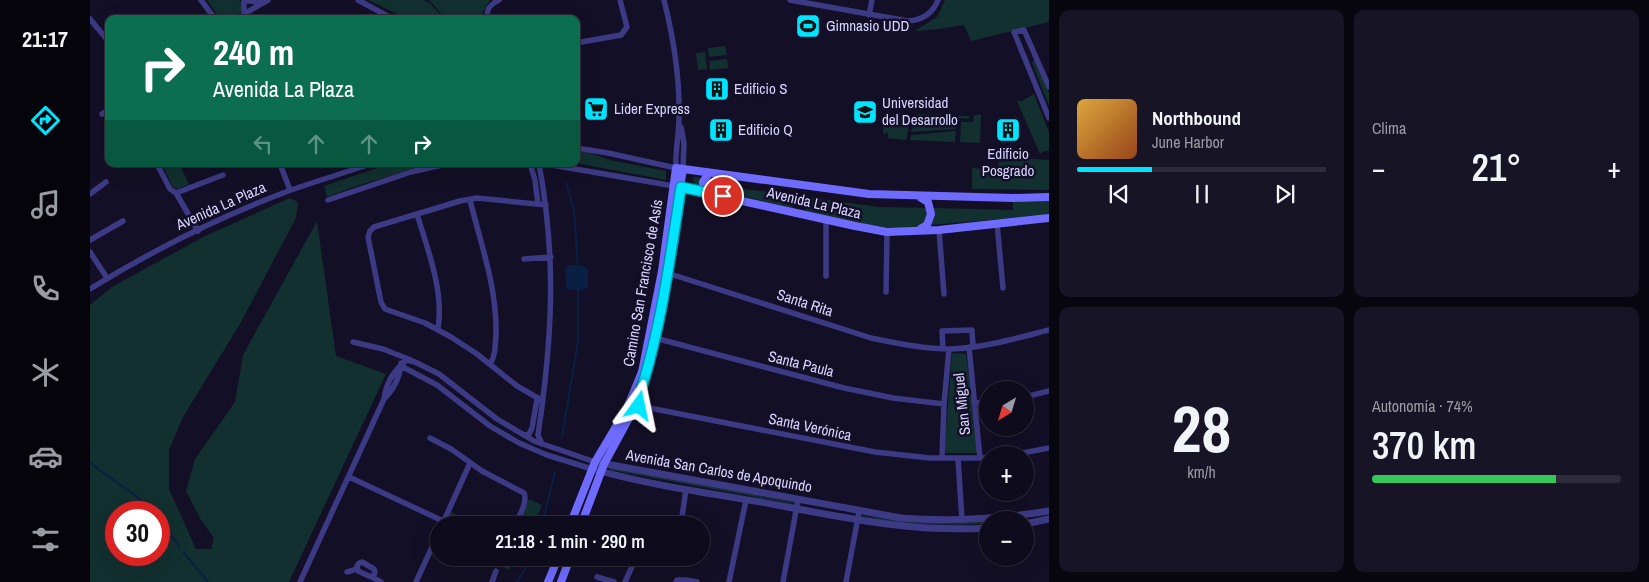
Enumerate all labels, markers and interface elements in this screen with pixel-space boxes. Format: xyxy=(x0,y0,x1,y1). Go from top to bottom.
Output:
sports icon: Gimnasio UDD xyxy=(795,13,821,39)
place label: Gimnasio UDD xyxy=(826,15,910,36)
text: 21:17 xyxy=(22,24,68,54)
text: 240 m xyxy=(213,29,294,76)
icon: right xyxy=(130,35,195,100)
text: Avenida La Plaza xyxy=(213,74,354,104)
building icon: Edificio S xyxy=(704,76,730,102)
place label: Edificio S xyxy=(734,78,787,99)
place label: Universidad del Desarrollo xyxy=(882,92,958,130)
supermarket icon: Lider Express xyxy=(583,96,609,122)
place label: Lider Express xyxy=(614,98,690,119)
school or university icon: Universidad del Desarrollo xyxy=(852,99,878,125)
icon: directions xyxy=(28,103,63,138)
text: Northbound xyxy=(1152,105,1241,131)
building icon: Edificio Q xyxy=(708,117,734,143)
building icon: Edificio Posgrado xyxy=(995,117,1021,143)
text: Clima xyxy=(1372,117,1406,139)
place label: Edificio Q xyxy=(738,119,793,140)
icon: left xyxy=(249,130,277,158)
icon: ahead xyxy=(302,130,330,158)
icon: ahead xyxy=(355,130,383,158)
icon: right xyxy=(408,130,436,158)
text: June Harbor xyxy=(1152,131,1224,153)
text: 21° xyxy=(1472,142,1521,193)
place label: Edificio Posgrado xyxy=(982,143,1034,181)
text: − xyxy=(1372,149,1385,187)
text: + xyxy=(1608,149,1621,187)
pin xyxy=(702,175,744,217)
street label: Avenida La Plaza xyxy=(172,176,269,235)
icon: previous xyxy=(1105,180,1133,208)
icon: pause xyxy=(1188,180,1216,208)
icon: next xyxy=(1271,180,1299,208)
street label: Avenida La Plaza xyxy=(764,181,863,224)
icon: arrive xyxy=(709,182,737,210)
icon: music xyxy=(28,187,63,222)
street label: Camino San Francisco de Asís xyxy=(617,198,668,368)
icon: phone xyxy=(28,271,63,306)
street label: Santa Rita xyxy=(774,284,836,322)
street label: Santa Paula xyxy=(766,345,836,382)
icon: climate xyxy=(28,355,63,390)
street label: San Miguel xyxy=(948,372,975,436)
position arrow xyxy=(612,379,664,431)
north arrow xyxy=(979,381,1034,436)
map controls xyxy=(979,381,1034,566)
text: 28 xyxy=(1172,385,1231,472)
text: Autonomía · 74% xyxy=(1372,395,1473,417)
street label: Santa Verónica xyxy=(767,407,854,446)
text: 370 km xyxy=(1372,420,1476,471)
icon: car xyxy=(28,439,63,474)
street label: Avenida San Carlos de Apoquindo xyxy=(623,444,814,497)
button: + xyxy=(979,446,1034,501)
text: km/h xyxy=(1187,461,1216,483)
speed limit sign: 30 xyxy=(105,501,170,566)
button: − xyxy=(979,511,1034,566)
icon: filters xyxy=(28,522,63,557)
text: 21:18 · 1 min · 290 m xyxy=(495,528,645,554)

